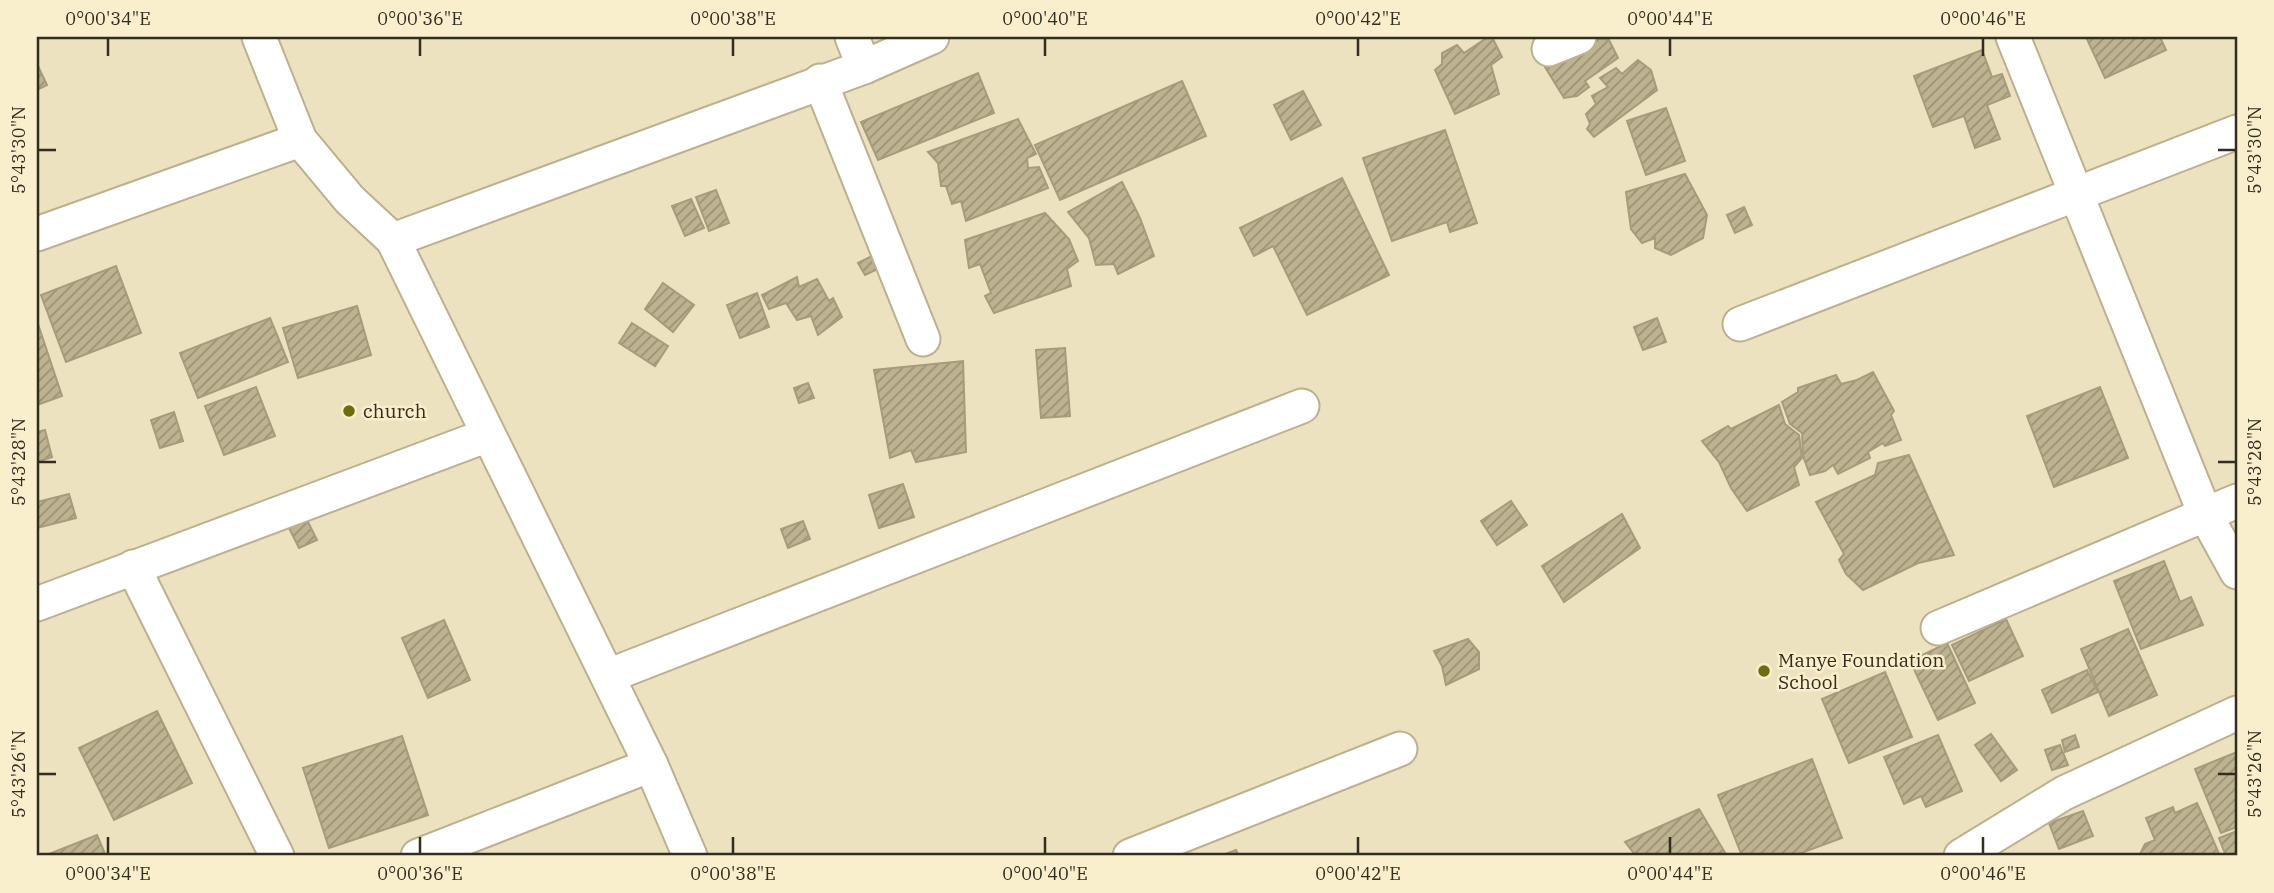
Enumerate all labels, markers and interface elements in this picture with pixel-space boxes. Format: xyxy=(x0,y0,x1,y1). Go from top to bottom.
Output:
text: 0°00'34"E xyxy=(65,7,151,30)
text: 0°00'36"E xyxy=(377,7,463,30)
text: 0°00'38"E xyxy=(690,7,776,30)
text: 0°00'40"E xyxy=(1002,7,1088,30)
text: 0°00'42"E xyxy=(1315,7,1401,30)
text: 0°00'44"E xyxy=(1627,7,1713,30)
text: 0°00'46"E xyxy=(1940,7,2026,30)
text: 5°43'30"N xyxy=(7,106,30,194)
text: 5°43'30"N xyxy=(2243,106,2266,194)
place label: church xyxy=(363,399,427,423)
marker: church xyxy=(341,403,357,419)
text: 5°43'28"N xyxy=(7,418,30,506)
text: 5°43'28"N xyxy=(2243,418,2266,506)
place label: Manye Foundation School xyxy=(1778,648,1944,694)
marker: Manye Foundation School xyxy=(1756,663,1772,679)
text: 5°43'26"N xyxy=(7,730,30,818)
text: 5°43'26"N xyxy=(2243,730,2266,818)
text: 0°00'34"E xyxy=(65,862,151,885)
text: 0°00'36"E xyxy=(377,862,463,885)
text: 0°00'38"E xyxy=(690,862,776,885)
text: 0°00'40"E xyxy=(1002,862,1088,885)
text: 0°00'42"E xyxy=(1315,862,1401,885)
text: 0°00'44"E xyxy=(1627,862,1713,885)
text: 0°00'46"E xyxy=(1940,862,2026,885)

